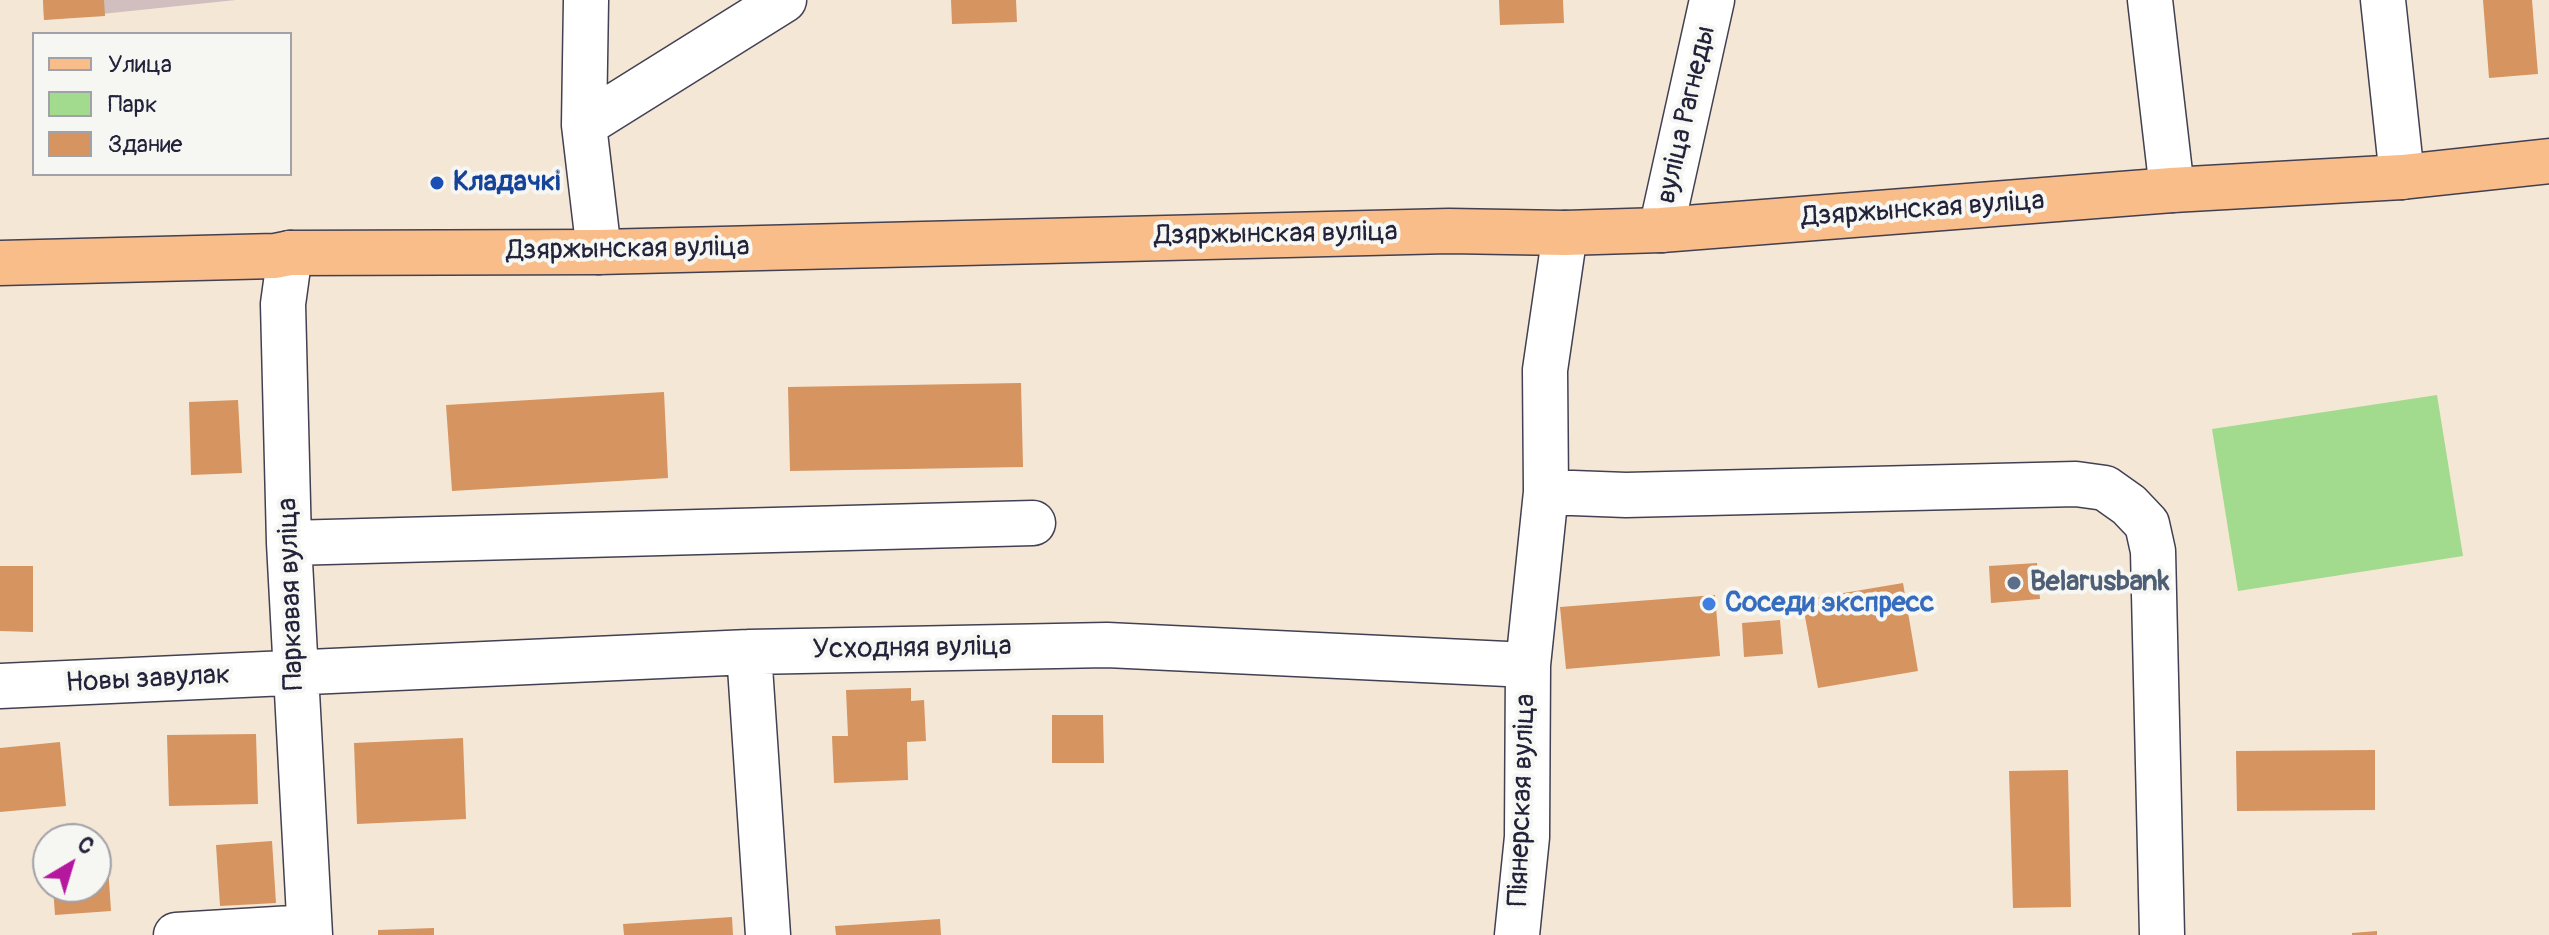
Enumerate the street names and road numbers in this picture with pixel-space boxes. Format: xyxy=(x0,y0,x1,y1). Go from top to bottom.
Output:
street label: вуліца Рагнеды xyxy=(1650,23,1724,207)
street label: Дзяржынская вуліца xyxy=(1800,185,2046,235)
street label: Дзяржынская вуліца xyxy=(1154,216,1398,254)
street label: Дзяржынская вуліца xyxy=(506,231,750,269)
street label: Паркавая вуліца xyxy=(272,497,312,691)
street label: Усходняя вуліца xyxy=(812,630,1012,668)
street label: Новы завулак xyxy=(65,659,231,701)
street label: Піянерская вуліца xyxy=(1502,693,1544,907)

